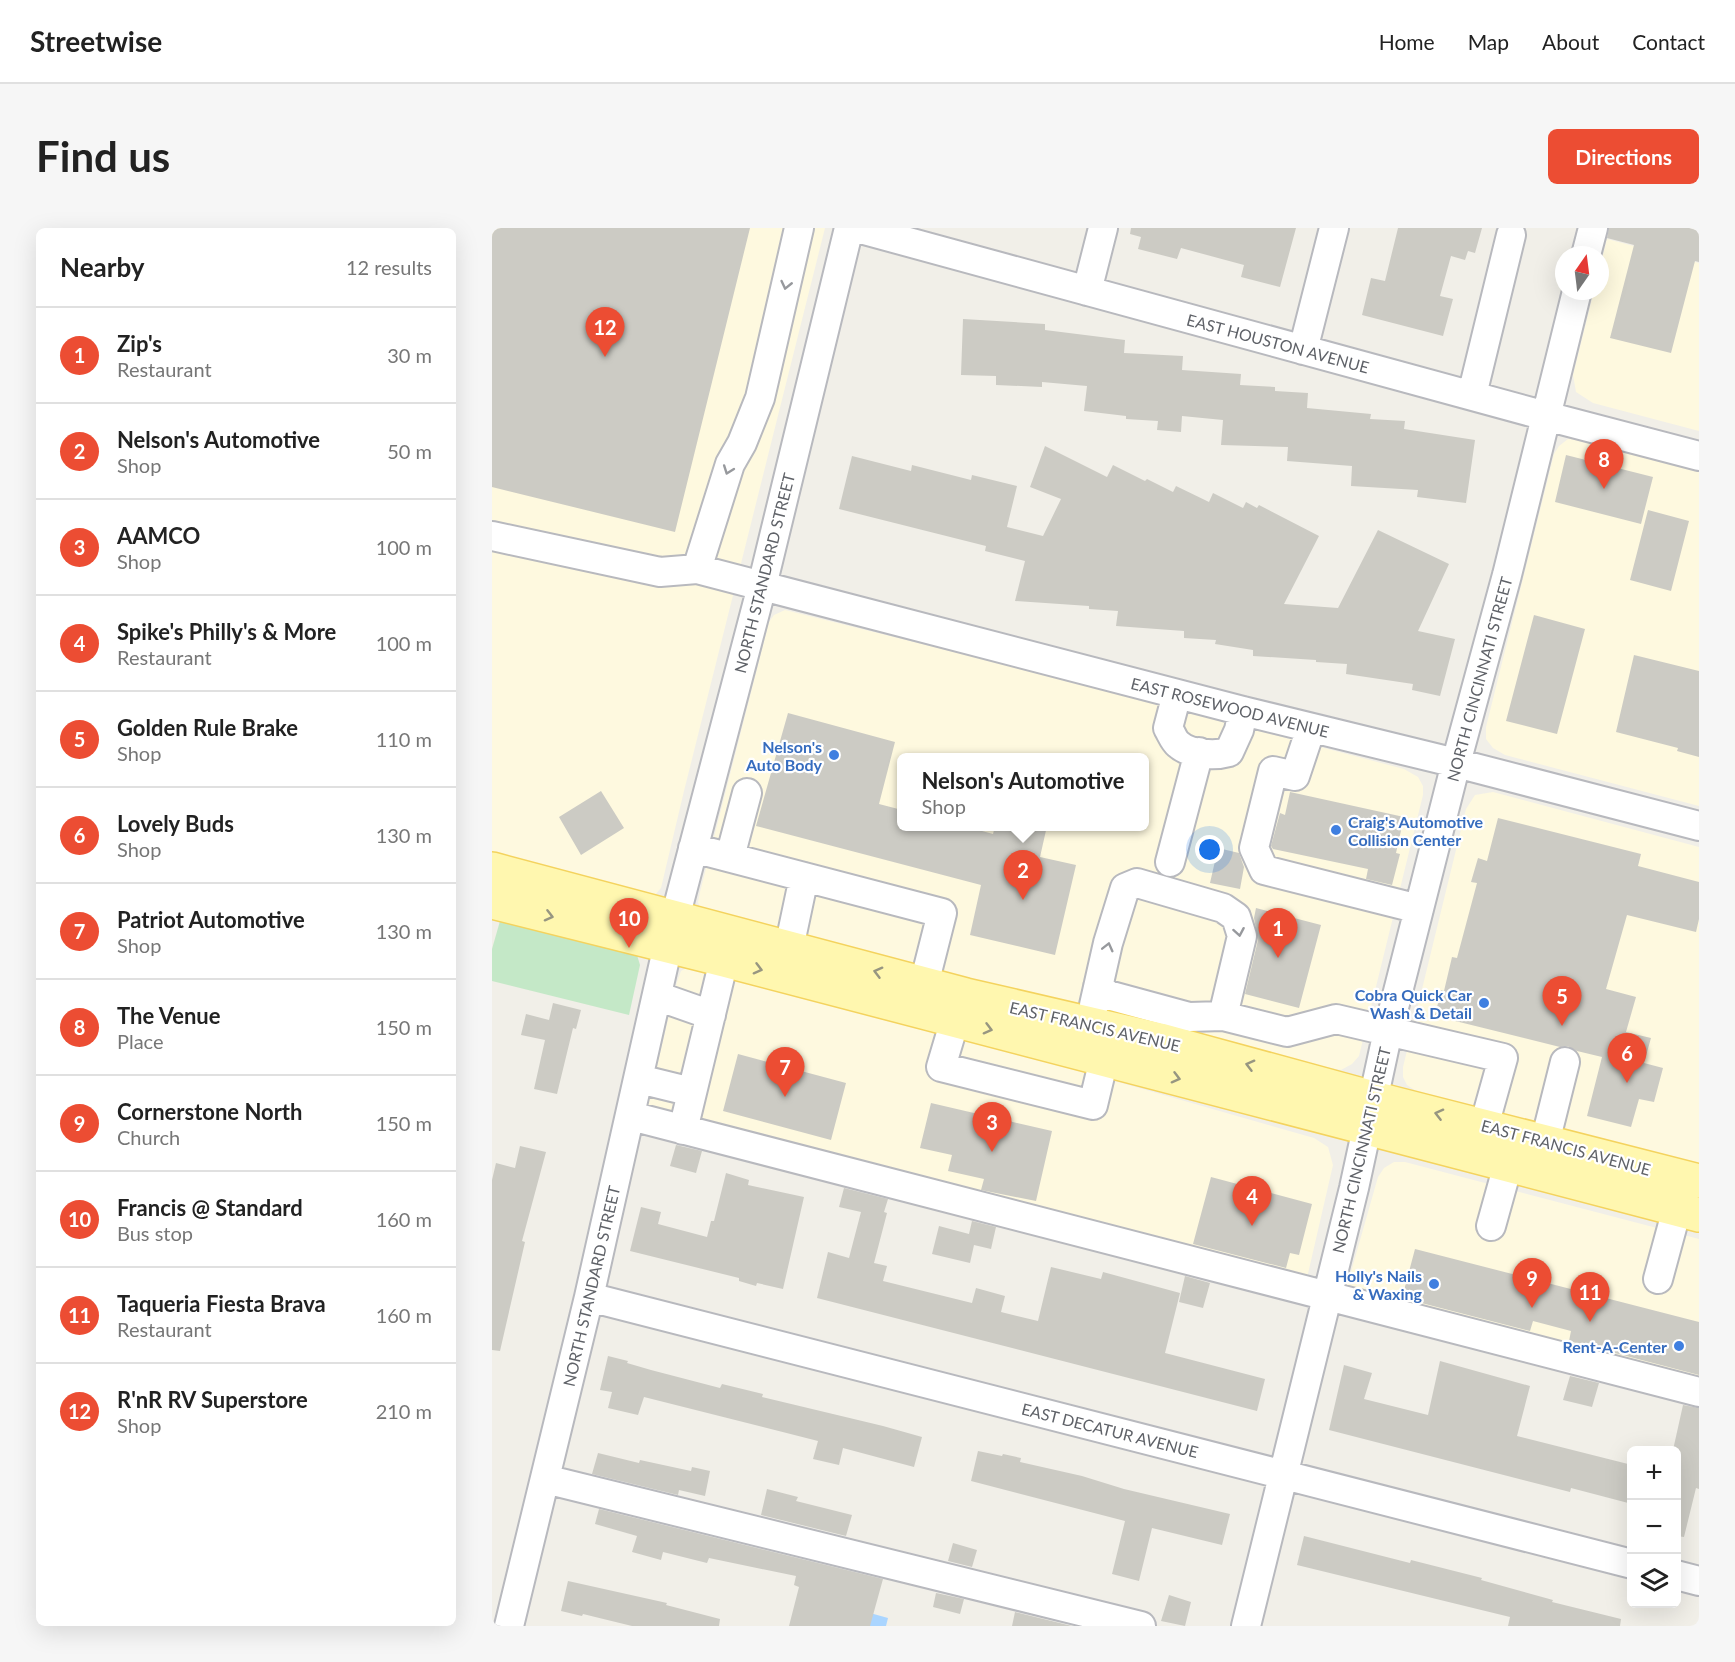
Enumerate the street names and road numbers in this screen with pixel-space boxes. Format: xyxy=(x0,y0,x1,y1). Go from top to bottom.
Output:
street label: EAST HOUSTON AVENUE xyxy=(1185,309,1371,377)
street label: NORTH STANDARD STREET xyxy=(730,470,798,675)
street label: NORTH CINCINNATI STREET xyxy=(1442,574,1516,783)
street label: EAST ROSEWOOD AVENUE xyxy=(1129,673,1331,741)
street label: EAST FRANCIS AVENUE xyxy=(1008,997,1182,1055)
street label: NORTH CINCINNATI STREET xyxy=(1328,1044,1394,1255)
street label: EAST FRANCIS AVENUE xyxy=(1479,1115,1653,1179)
street label: NORTH STANDARD STREET xyxy=(559,1183,623,1388)
street label: EAST DECATUR AVENUE xyxy=(1020,1399,1200,1461)

